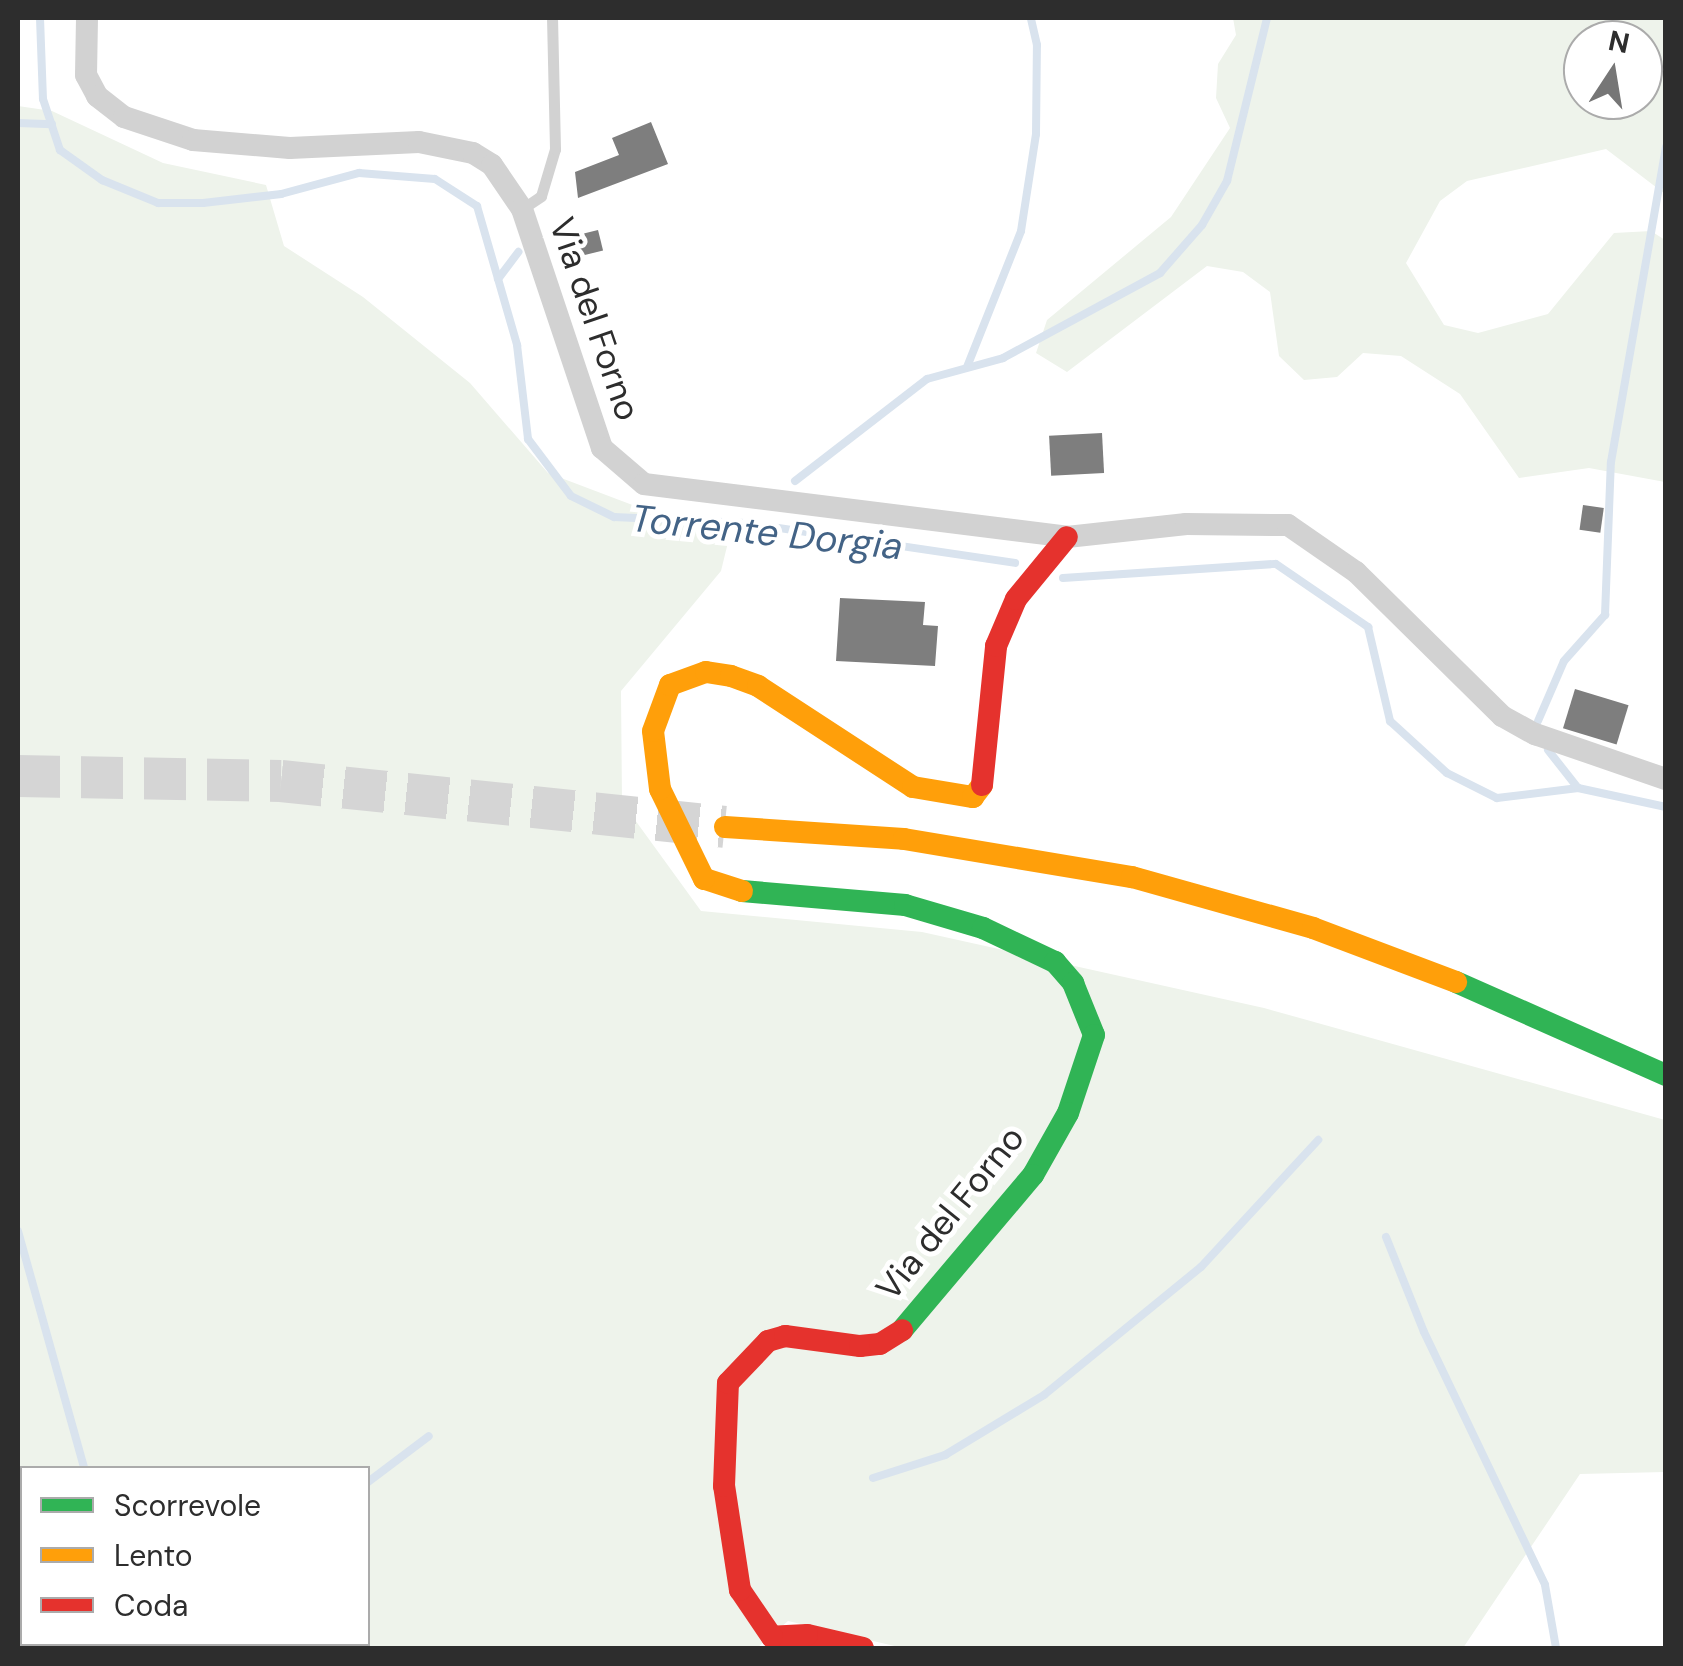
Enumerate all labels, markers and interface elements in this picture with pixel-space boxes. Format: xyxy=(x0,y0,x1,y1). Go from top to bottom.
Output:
north arrow xyxy=(1563,20,1663,120)
text: N xyxy=(1605,22,1633,62)
street label: Via del Forno xyxy=(541,212,649,426)
water label: Torrente Dorgia xyxy=(629,496,905,570)
street label: Via del Forno xyxy=(867,1118,1033,1308)
legend xyxy=(20,1466,370,1646)
text: Scorrevole xyxy=(114,1486,261,1525)
text: Lento xyxy=(114,1536,193,1575)
text: Coda xyxy=(114,1586,188,1625)

